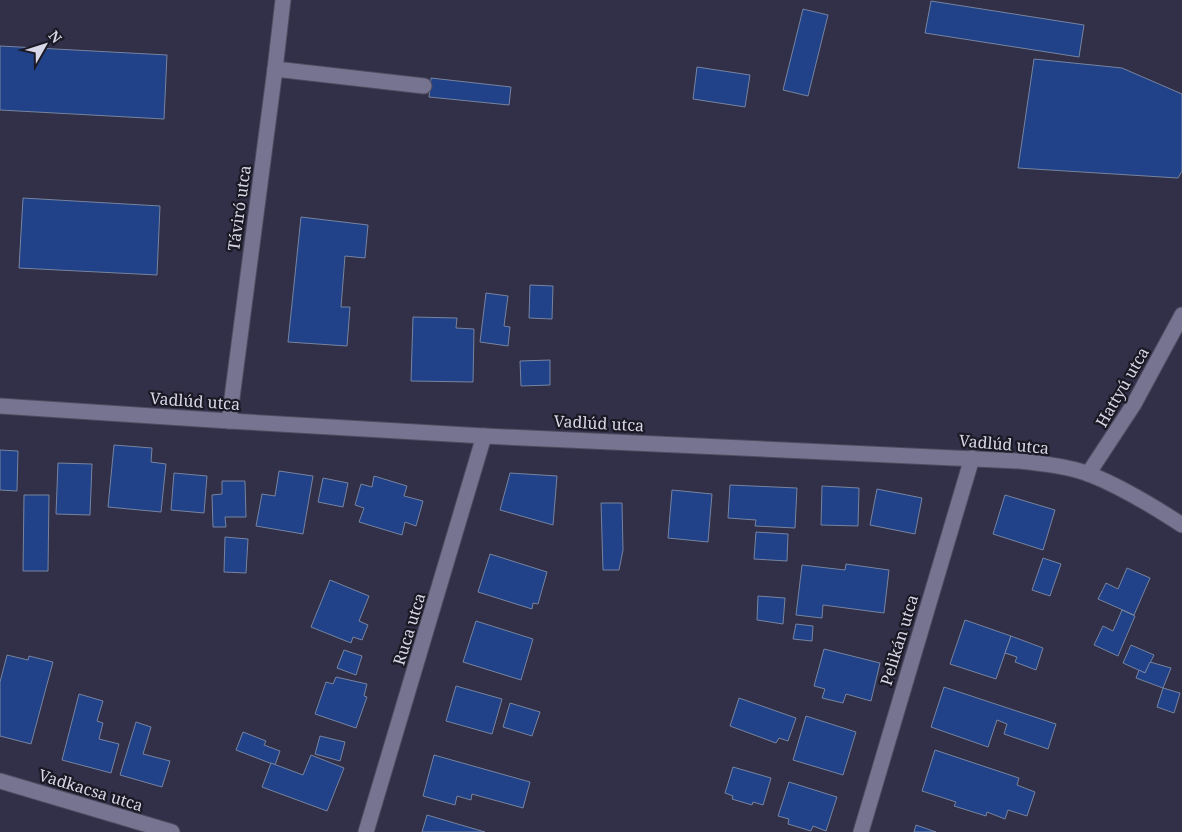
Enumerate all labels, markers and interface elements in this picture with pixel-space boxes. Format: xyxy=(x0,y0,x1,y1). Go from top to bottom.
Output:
north arrow xyxy=(20,20,70,70)
text: N xyxy=(45,26,66,47)
street label: Táviró utca xyxy=(222,164,256,252)
street label: Hattyú utca xyxy=(1090,343,1154,431)
street label: Vadlúd utca xyxy=(149,387,241,415)
street label: Vadlúd utca xyxy=(553,410,645,436)
street label: Vadlúd utca xyxy=(958,429,1050,459)
street label: Ruca utca xyxy=(388,590,430,668)
street label: Pelikán utca xyxy=(875,592,923,688)
street label: Vadkacsa utca xyxy=(36,764,146,816)

